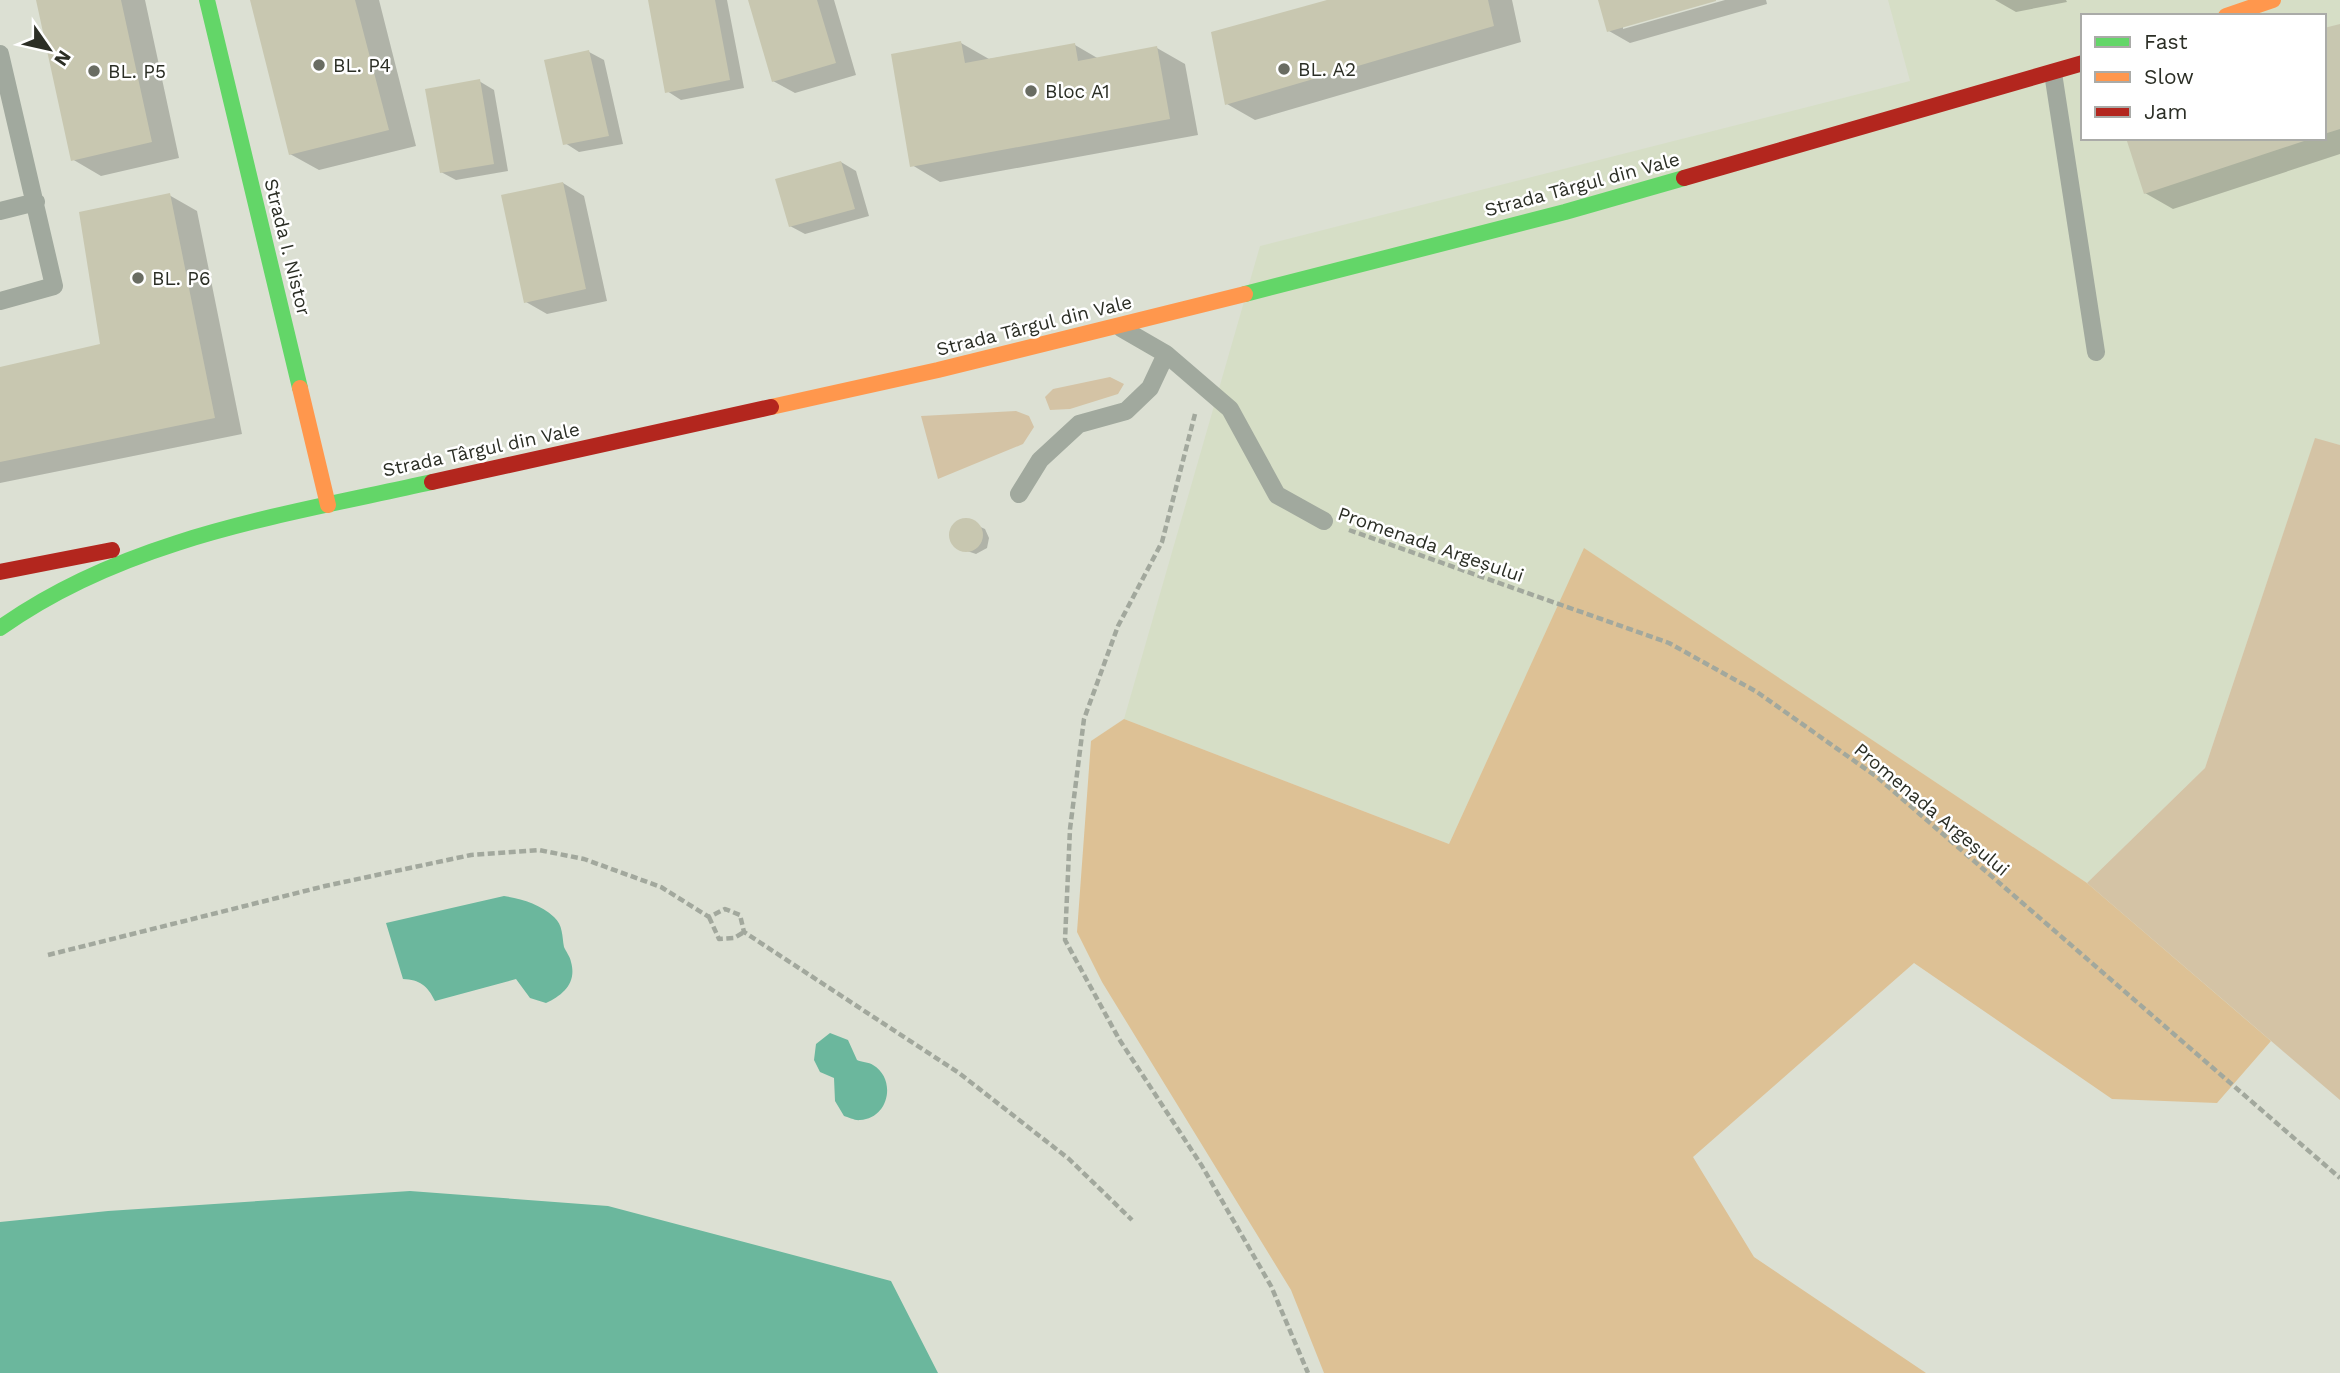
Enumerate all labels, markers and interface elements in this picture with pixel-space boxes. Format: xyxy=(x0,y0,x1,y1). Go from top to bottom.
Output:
north arrow xyxy=(14,14,84,84)
legend xyxy=(2081,14,2326,140)
text: Fast xyxy=(2144,29,2188,54)
text: N xyxy=(49,46,76,70)
place label: BL. P4 xyxy=(333,54,391,77)
marker: BL. P4 xyxy=(311,57,327,73)
place label: BL. A2 xyxy=(1298,58,1356,81)
place label: BL. P5 xyxy=(108,60,166,83)
marker: BL. A2 xyxy=(1276,61,1292,77)
marker: BL. P5 xyxy=(86,63,102,79)
text: Slow xyxy=(2144,64,2194,89)
place label: Bloc A1 xyxy=(1045,80,1110,103)
marker: Bloc A1 xyxy=(1023,83,1039,99)
text: Jam xyxy=(2144,99,2187,124)
street label: Strada Târgul din Vale xyxy=(1482,147,1682,222)
street label: Strada I. Nistor xyxy=(259,176,316,318)
place label: BL. P6 xyxy=(152,267,210,290)
marker: BL. P6 xyxy=(130,270,146,286)
street label: Strada Târgul din Vale xyxy=(934,290,1134,361)
street label: Strada Târgul din Vale xyxy=(380,417,582,482)
street label: Promenada Argeșului xyxy=(1335,502,1527,587)
street label: Promenada Argeșului xyxy=(1850,738,2014,881)

